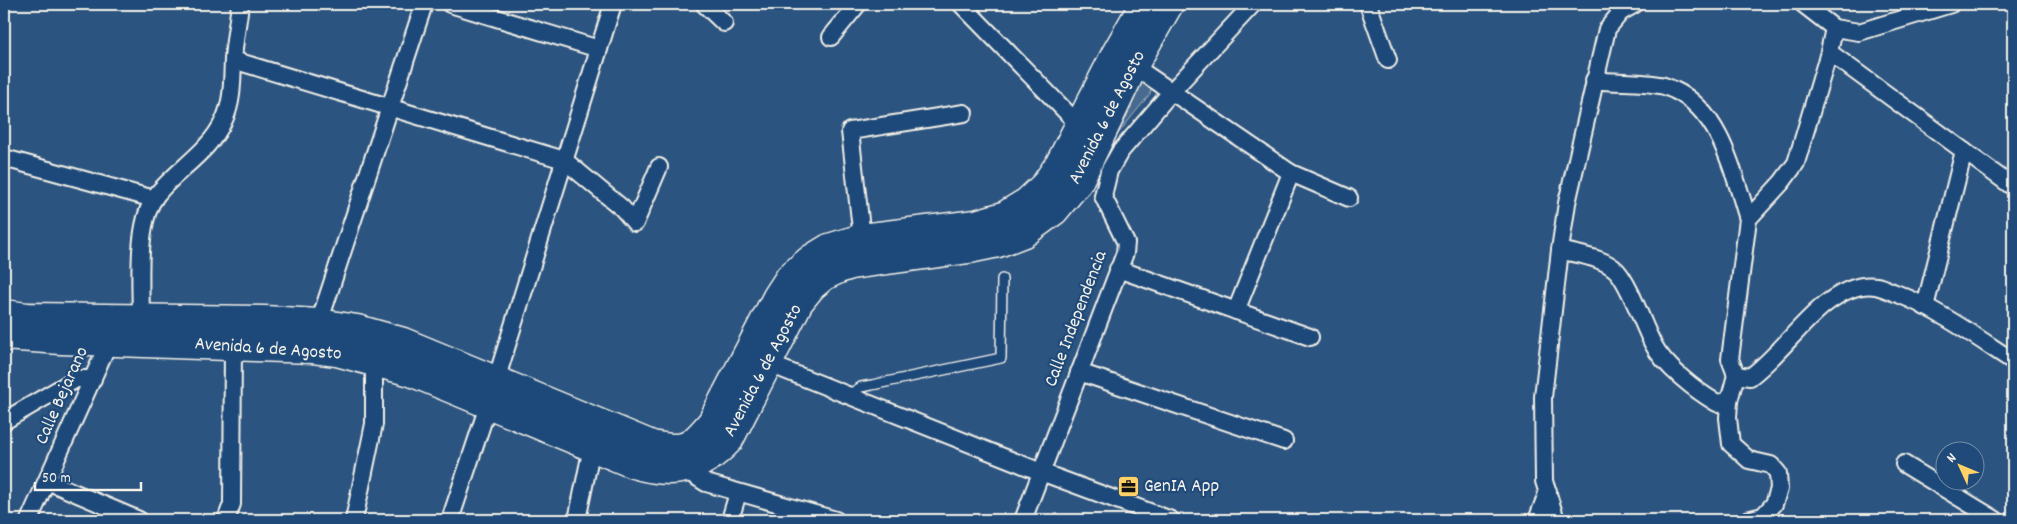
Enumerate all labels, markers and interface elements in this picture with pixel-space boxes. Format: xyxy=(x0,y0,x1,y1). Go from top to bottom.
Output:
street label: Avenida 6 de Agosto xyxy=(1063,46,1153,190)
street label: Calle Independencia xyxy=(1039,246,1116,391)
street label: Avenida 6 de Agosto xyxy=(718,300,810,442)
street label: Avenida 6 de Agosto xyxy=(194,331,342,369)
street label: Calle Bejarano xyxy=(29,343,97,449)
north arrow xyxy=(1934,442,1984,492)
text: N xyxy=(1942,449,1962,468)
scale bar xyxy=(35,459,141,491)
text: 50 m xyxy=(42,468,71,490)
place label: GenIA App xyxy=(1144,474,1219,501)
office icon: GenIA App xyxy=(1116,475,1140,499)

